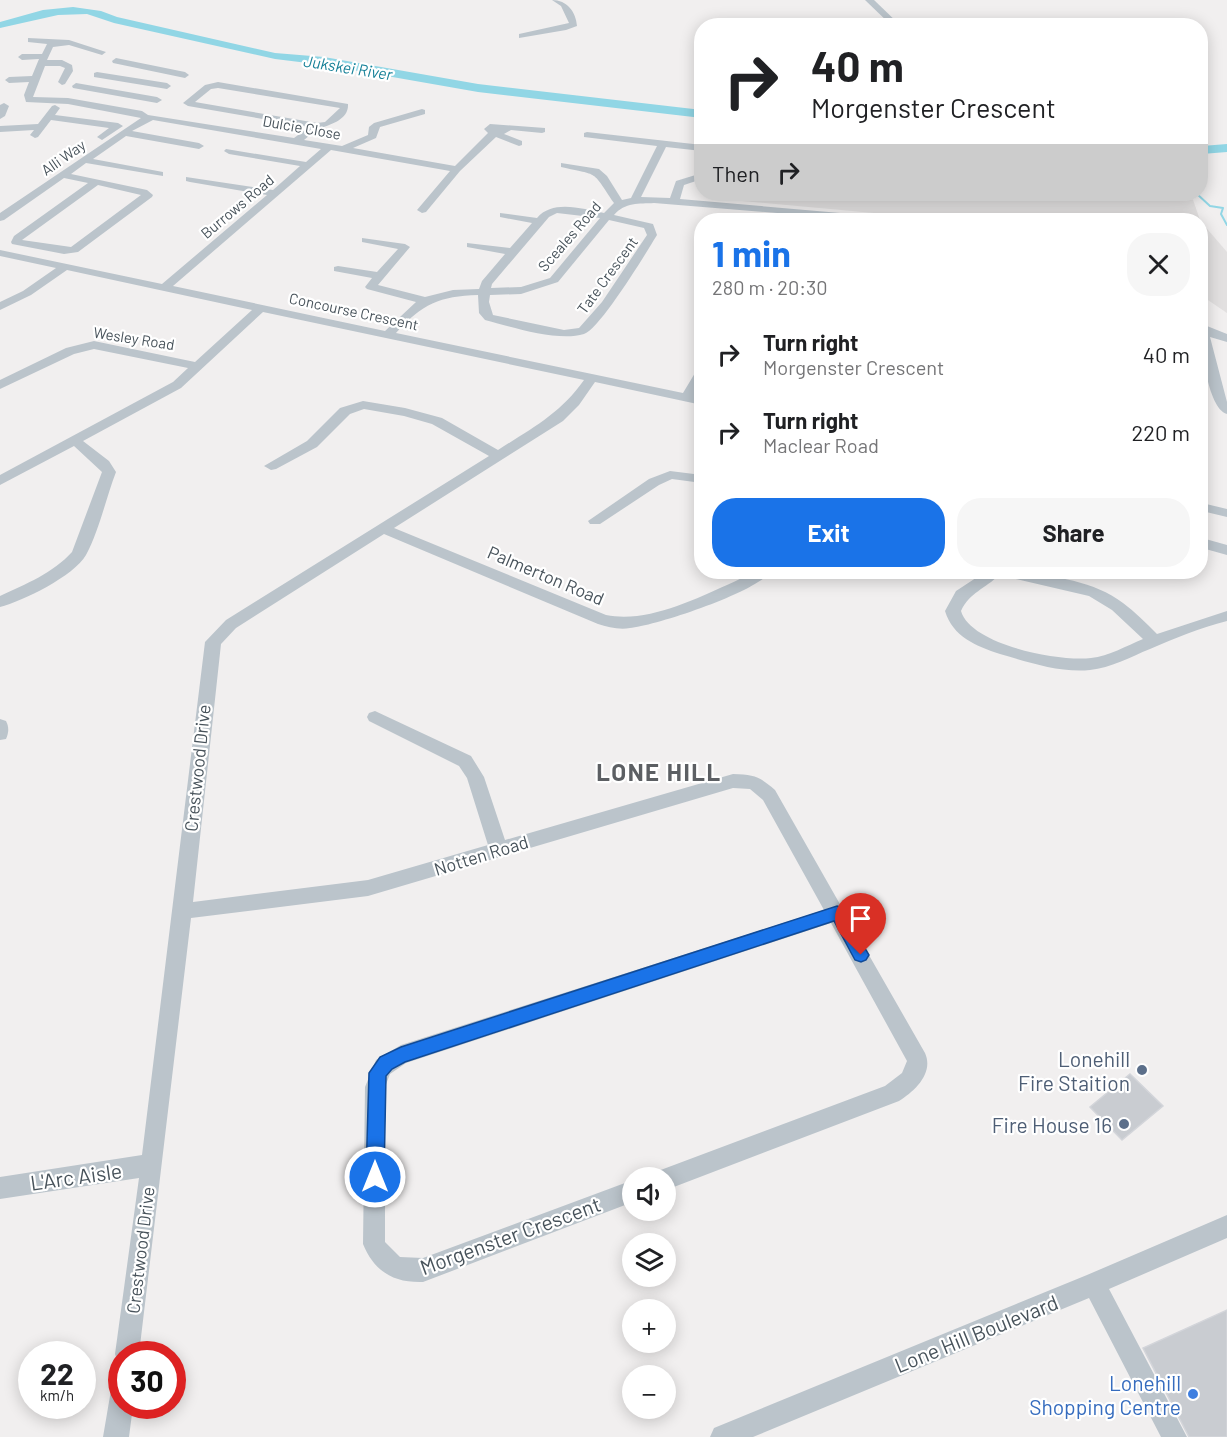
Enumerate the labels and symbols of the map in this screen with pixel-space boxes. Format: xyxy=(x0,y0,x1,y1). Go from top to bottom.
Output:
water label: Jukskei River xyxy=(302,51,395,84)
street label: Dulcie Close xyxy=(261,111,343,143)
street label: Alli Way xyxy=(37,135,89,179)
street label: Burrows Road xyxy=(197,170,277,242)
street label: Sceales Road xyxy=(534,197,604,275)
street label: Tate Crescent xyxy=(573,233,641,317)
street label: Concourse Crescent xyxy=(288,289,420,333)
street label: Wesley Road xyxy=(92,323,176,353)
street label: Palmerton Road xyxy=(484,541,608,609)
street label: Crestwood Drive xyxy=(179,703,215,833)
district label: LONE HILL xyxy=(596,757,722,786)
street label: Notten Road xyxy=(431,830,531,880)
pin xyxy=(835,893,886,955)
place label: Lonehill Fire Staition xyxy=(1018,1046,1130,1095)
marker: Lonehill Fire Staition xyxy=(1135,1063,1149,1077)
place label: Fire House 16 xyxy=(992,1112,1112,1137)
marker: Fire House 16 xyxy=(1117,1117,1131,1131)
position arrow xyxy=(343,1145,407,1209)
street label: L'Arc Aisle xyxy=(29,1157,123,1195)
street label: Crestwood Drive xyxy=(121,1185,159,1315)
street label: Morgenster Crescent xyxy=(416,1191,604,1279)
street label: Lone Hill Boulevard xyxy=(891,1289,1061,1377)
speed limit sign: 30 xyxy=(108,1341,186,1419)
place label: Lonehill Shopping Centre xyxy=(1029,1370,1181,1419)
marker: Lonehill Shopping Centre xyxy=(1186,1387,1200,1401)

